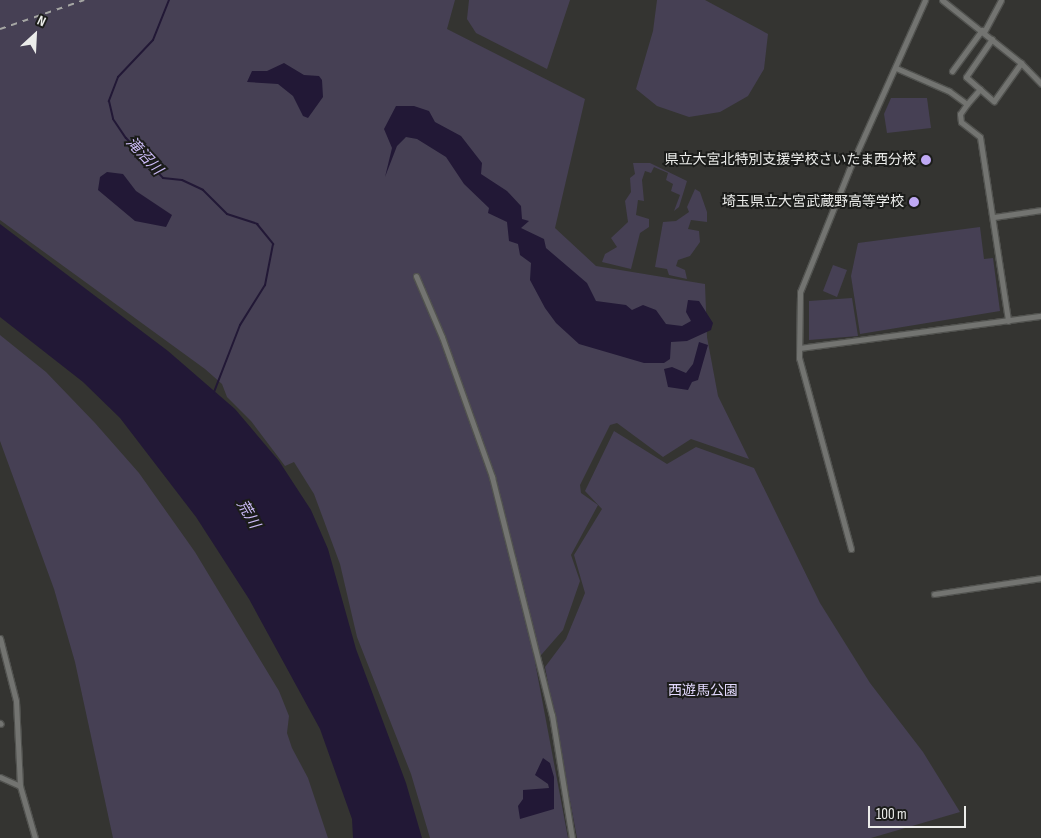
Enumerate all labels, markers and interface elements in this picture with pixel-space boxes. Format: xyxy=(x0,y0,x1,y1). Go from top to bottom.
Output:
north arrow xyxy=(10,10,60,60)
text: N xyxy=(35,12,49,30)
water label: 滝沼川 xyxy=(122,133,166,179)
place label: 県立大宮北特別支援学校さいたま西分校 xyxy=(664,152,916,168)
marker: 県立大宮北特別支援学校さいたま西分校 xyxy=(920,154,932,166)
place label: 埼玉県立大宮武蔵野高等学校 xyxy=(722,194,904,210)
marker: 埼玉県立大宮武蔵野高等学校 xyxy=(908,196,920,208)
water label: 荒川 xyxy=(233,497,263,531)
park label: 西遊馬公園 xyxy=(668,683,738,699)
scale bar xyxy=(871,796,968,828)
text: 100 m xyxy=(876,805,907,824)

